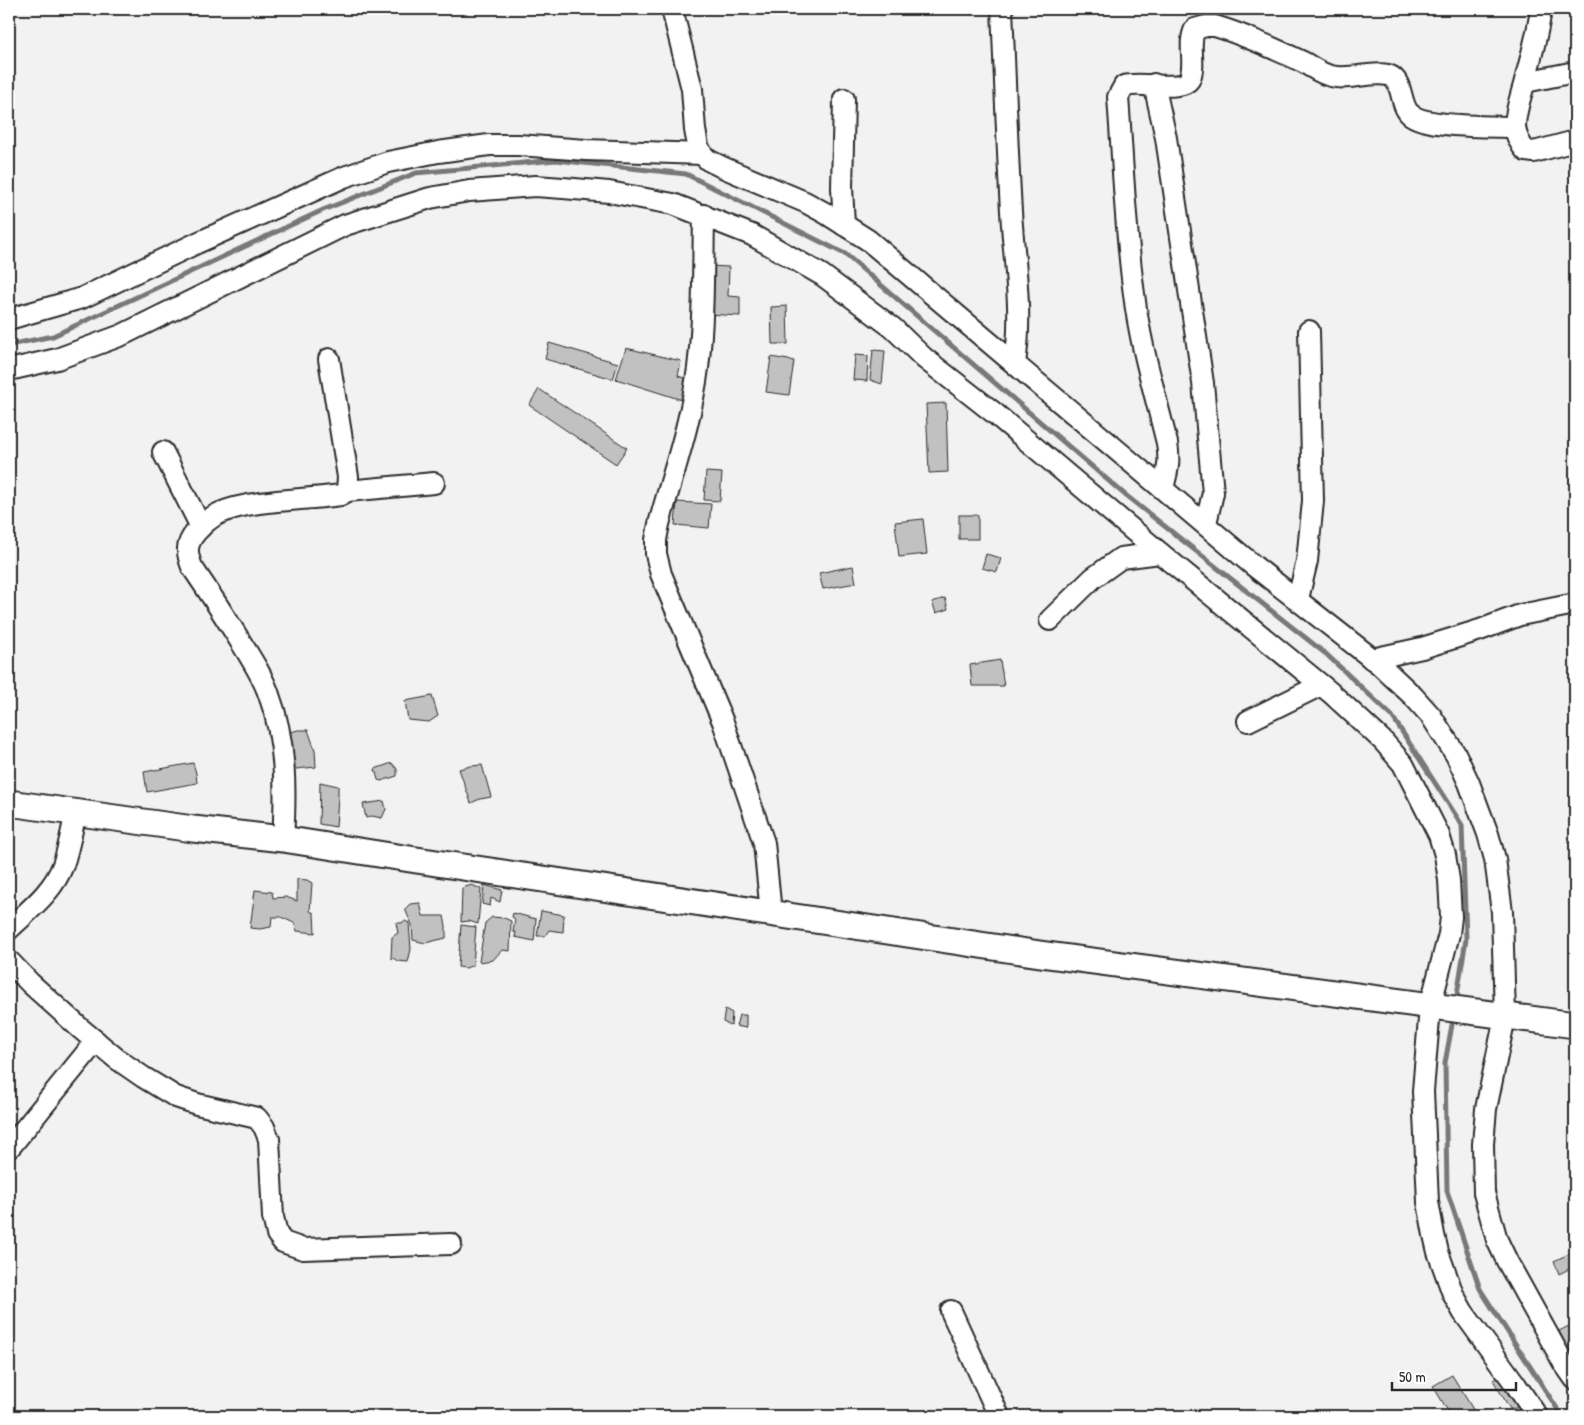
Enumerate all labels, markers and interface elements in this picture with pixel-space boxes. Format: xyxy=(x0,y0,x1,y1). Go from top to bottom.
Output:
scale bar xyxy=(1392,1360,1515,1392)
text: 50 m xyxy=(1399,1366,1426,1387)

